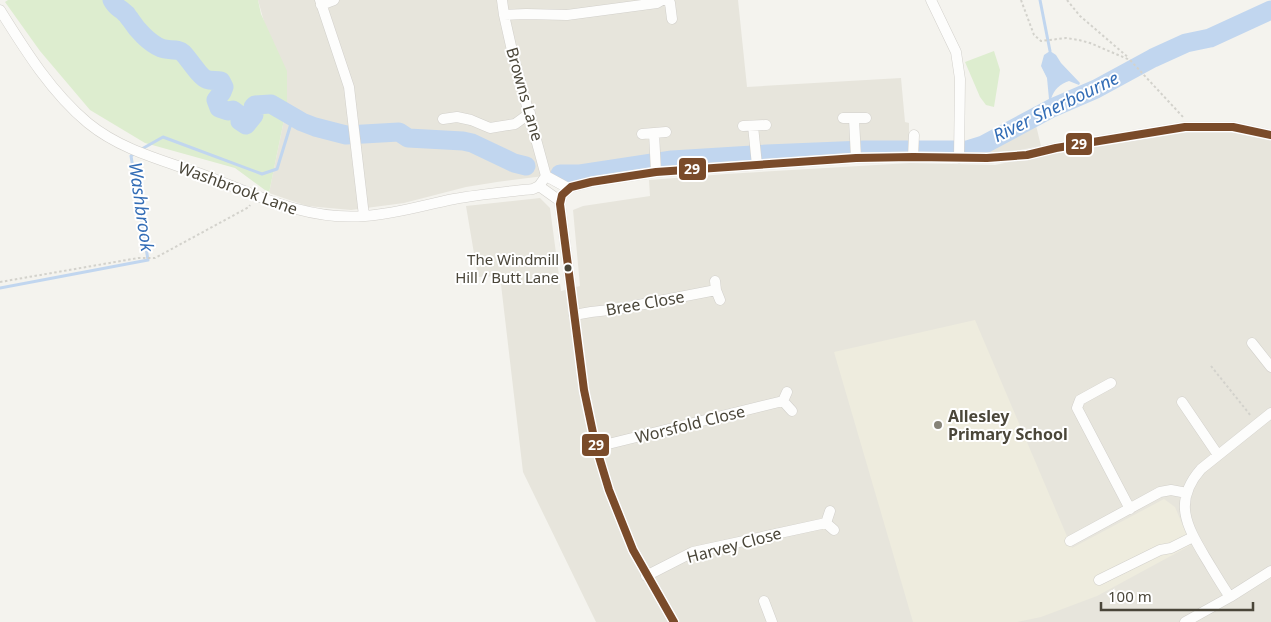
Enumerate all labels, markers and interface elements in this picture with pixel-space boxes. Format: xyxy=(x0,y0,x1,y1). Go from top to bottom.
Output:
street label: Browns Lane xyxy=(501,45,549,143)
water label: River Sherbourne xyxy=(989,65,1123,147)
line badge: 29 xyxy=(1065,132,1093,156)
text: 29 xyxy=(1071,134,1087,153)
street label: Washbrook Lane xyxy=(175,156,301,220)
line badge: 29 xyxy=(678,157,707,181)
text: 29 xyxy=(684,159,700,178)
water label: Washbrook xyxy=(124,161,160,254)
place label: The Windmill Hill / Butt Lane xyxy=(455,249,559,287)
marker: The Windmill Hill / Butt Lane xyxy=(563,263,573,273)
street label: Bree Close xyxy=(604,285,686,321)
street label: Worsfold Close xyxy=(633,400,747,448)
place label: Allesley Primary School xyxy=(948,405,1068,445)
marker: Allesley Primary School xyxy=(932,419,944,431)
line badge: 29 xyxy=(581,433,610,457)
text: 29 xyxy=(588,435,604,454)
street label: Harvey Close xyxy=(684,522,784,568)
scale bar xyxy=(1101,580,1254,612)
text: 100 m xyxy=(1108,586,1152,606)

